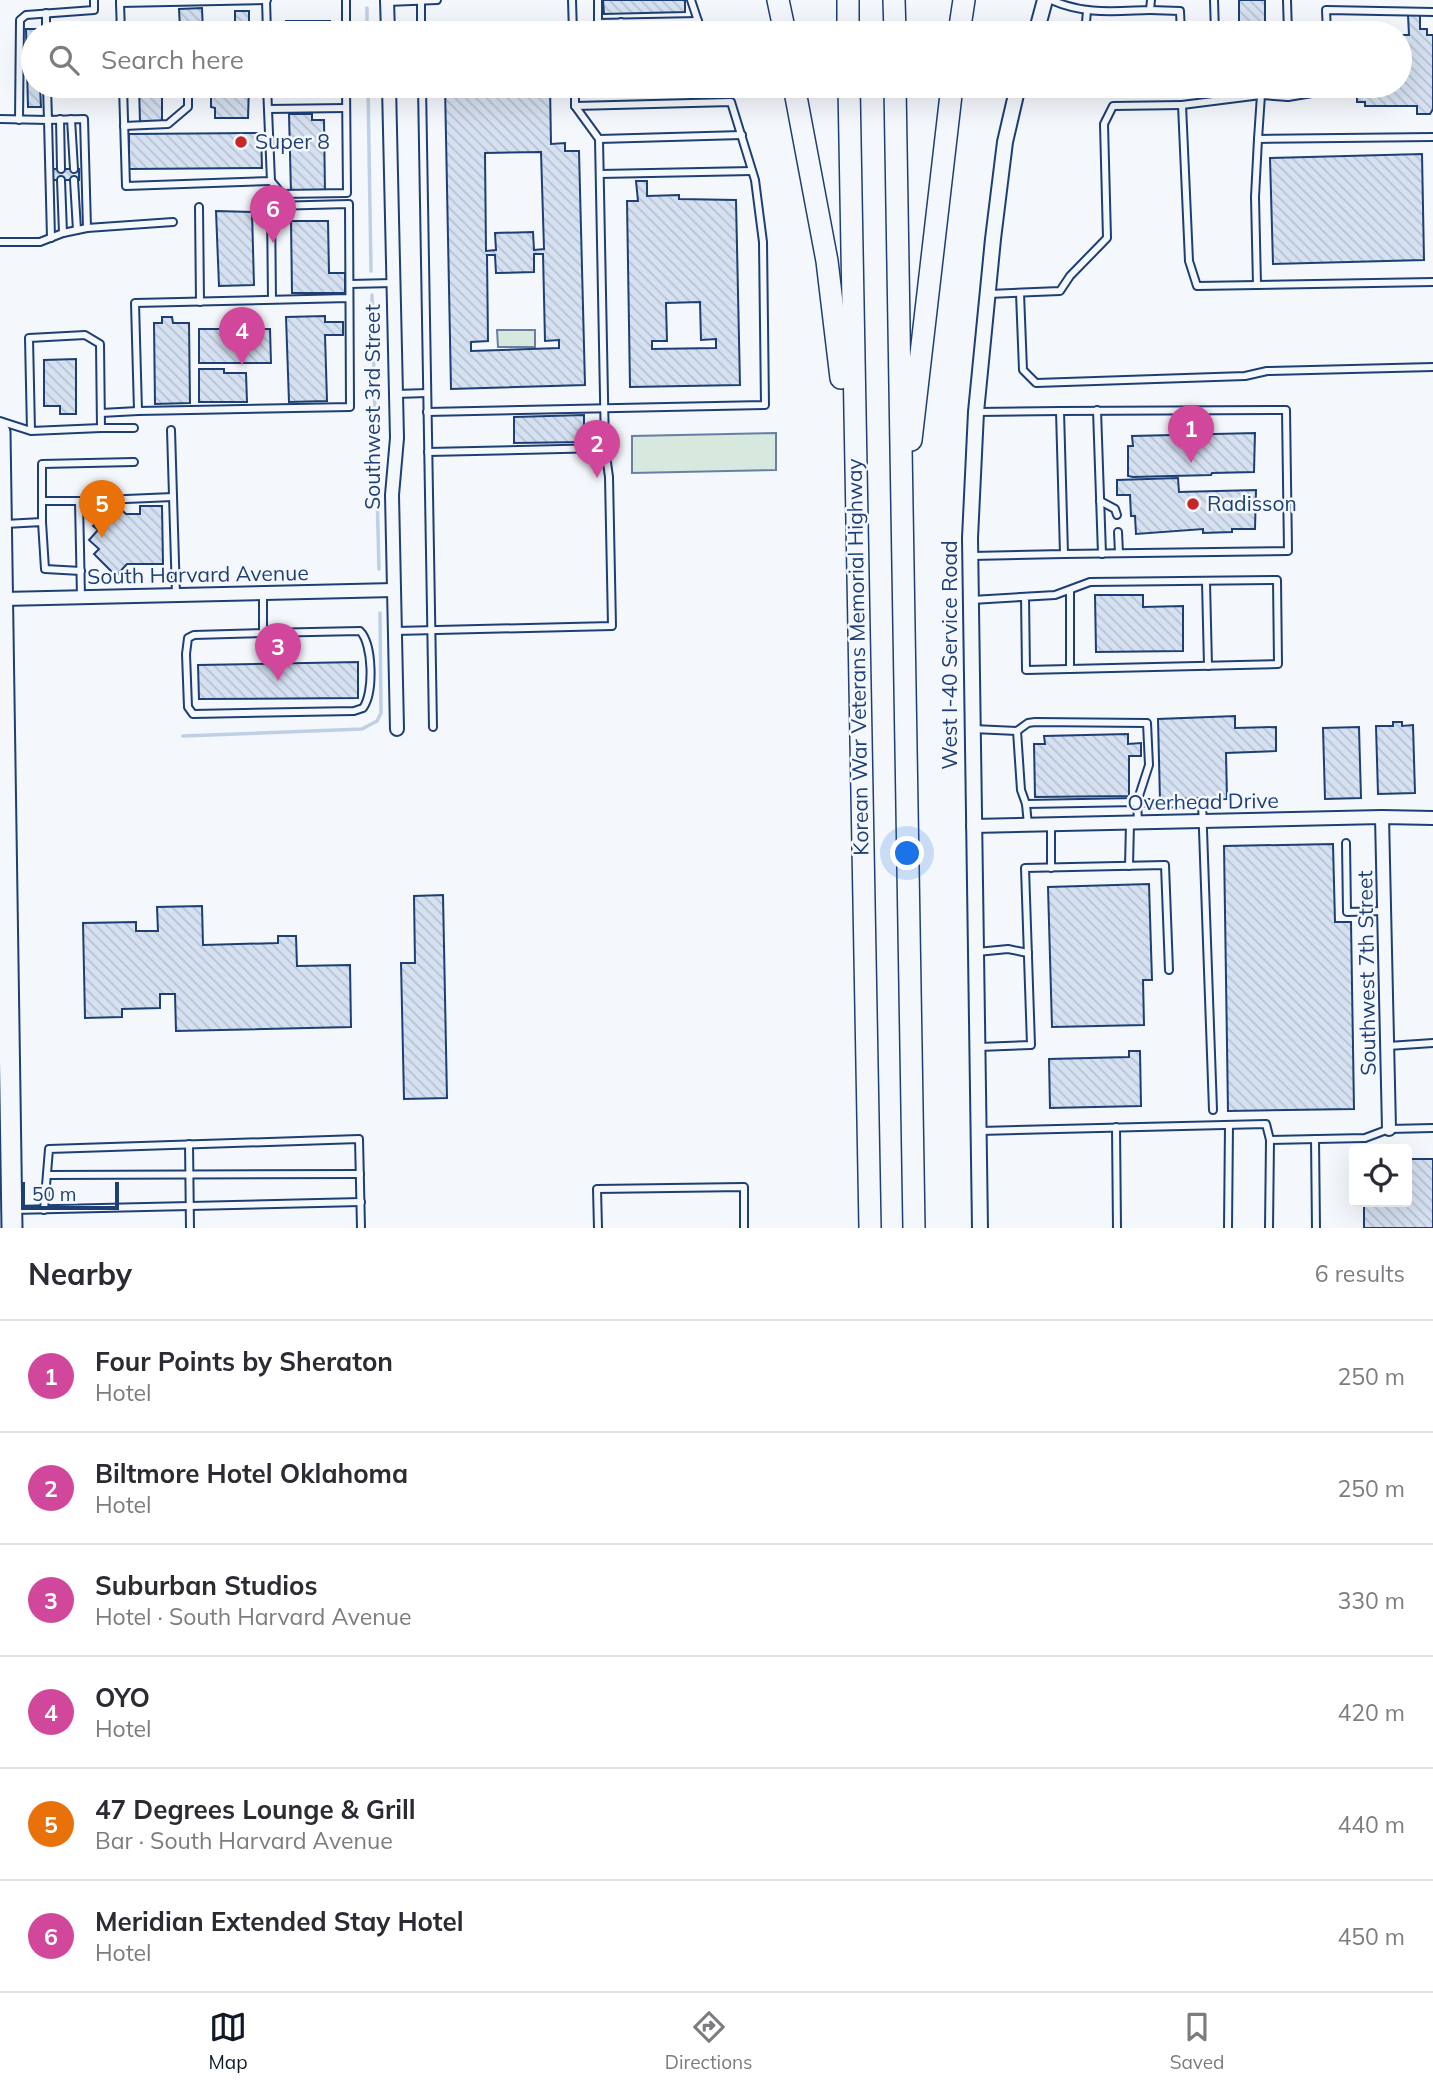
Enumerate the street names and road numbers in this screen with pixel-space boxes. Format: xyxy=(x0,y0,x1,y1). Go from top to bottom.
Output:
street label: Southwest 3rd Street xyxy=(359,304,385,510)
street label: Korean War Veterans Memorial Highway xyxy=(841,458,873,856)
street label: West I-40 Service Road xyxy=(936,540,962,770)
street label: South Harvard Avenue xyxy=(87,559,309,589)
street label: Overhead Drive xyxy=(1127,787,1279,815)
street label: Southwest 7th Street xyxy=(1351,870,1381,1076)

